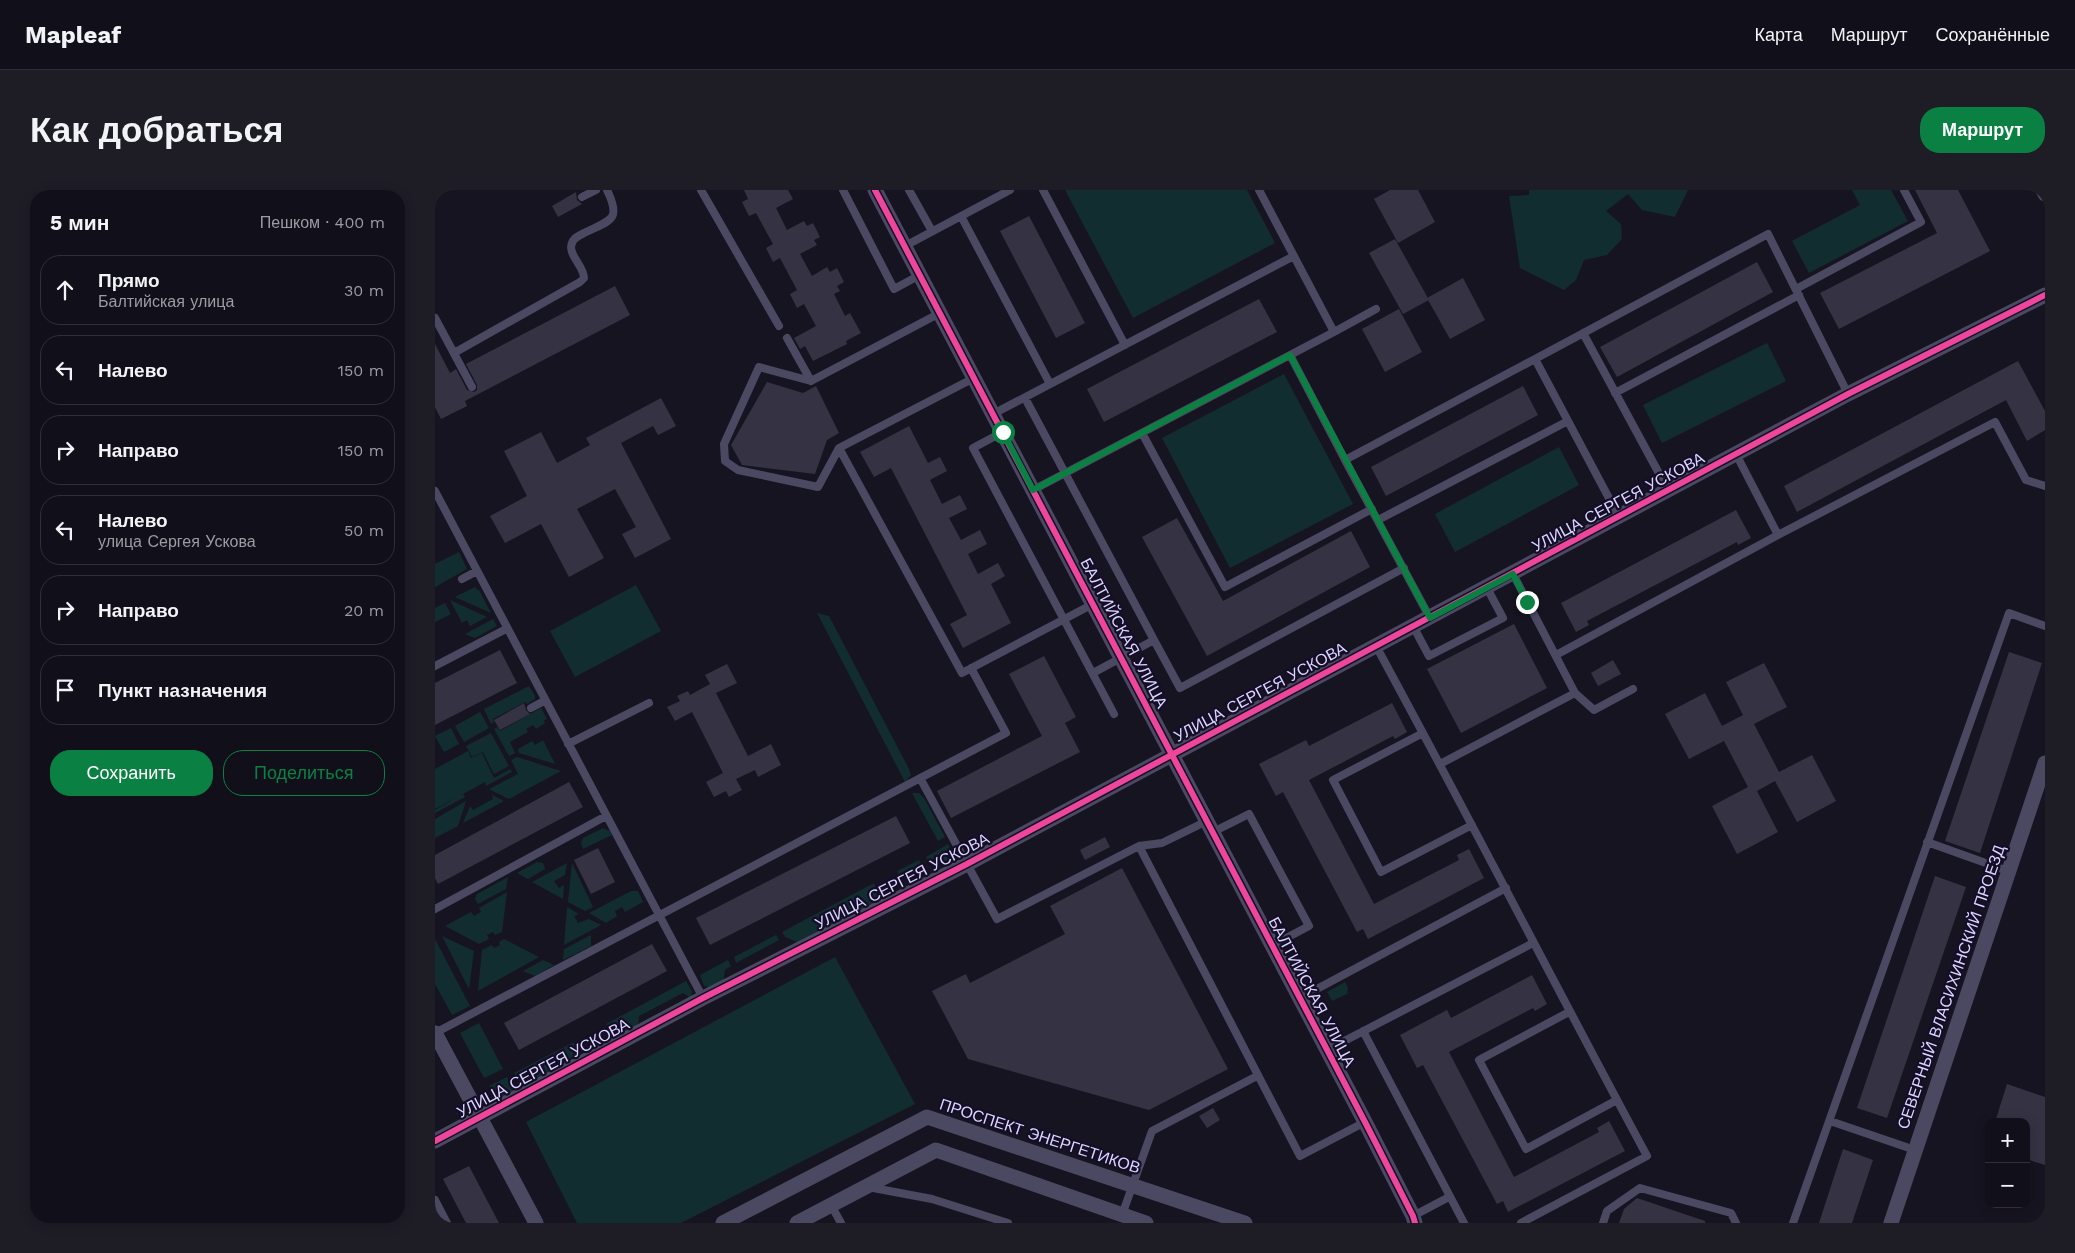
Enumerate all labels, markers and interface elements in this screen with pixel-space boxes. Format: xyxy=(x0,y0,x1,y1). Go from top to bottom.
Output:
text: Mapleaf xyxy=(25,21,121,49)
text: Карта xyxy=(1755,24,1803,45)
text: Маршрут xyxy=(1831,24,1907,45)
text: Сохранённые xyxy=(1935,24,2050,45)
button: Маршрут xyxy=(1920,107,2045,153)
text: Как добраться xyxy=(30,109,283,151)
text: 5 мин xyxy=(50,210,109,235)
text: Пешком · 400 m xyxy=(260,213,385,232)
text: Прямо xyxy=(98,269,160,292)
icon: ahead xyxy=(51,276,79,304)
text: 30 m xyxy=(344,281,384,300)
text: Балтийская улица xyxy=(98,292,234,311)
icon: left xyxy=(51,356,79,384)
text: Налево xyxy=(98,359,168,382)
text: 150 m xyxy=(338,361,384,380)
route start xyxy=(992,421,1015,444)
icon: right xyxy=(51,436,79,464)
text: Направо xyxy=(98,439,179,462)
text: 150 m xyxy=(338,441,384,460)
street label: УЛИЦА СЕРГЕЯ УСКОВА xyxy=(1528,448,1708,556)
text: Налево xyxy=(98,509,168,532)
icon: left xyxy=(51,516,79,544)
text: 50 m xyxy=(344,521,384,540)
text: улица Сергея Ускова xyxy=(98,532,256,551)
street label: БАЛТИЙСКАЯ УЛИЦА xyxy=(1076,555,1172,712)
route end xyxy=(1516,591,1539,614)
icon: right xyxy=(51,596,79,624)
text: Направо xyxy=(98,599,179,622)
text: 20 m xyxy=(344,601,384,620)
street label: УЛИЦА СЕРГЕЯ УСКОВА xyxy=(1170,638,1350,746)
icon: arrive xyxy=(51,676,79,704)
text: Пункт назначения xyxy=(98,679,267,702)
button: Сохранить xyxy=(50,750,213,796)
button: Поделиться xyxy=(223,750,385,796)
street label: УЛИЦА СЕРГЕЯ УСКОВА xyxy=(812,829,993,933)
street label: СЕВЕРНЫЙ ВЛАСИХИНСКИЙ ПРОЕЗД xyxy=(1893,842,2009,1132)
street label: БАЛТИЙСКАЯ УЛИЦА xyxy=(1264,914,1360,1071)
street label: УЛИЦА СЕРГЕЯ УСКОВА xyxy=(453,1014,633,1122)
street label: ПРОСПЕКТ ЭНЕРГЕТИКОВ xyxy=(937,1095,1143,1177)
map controls xyxy=(1985,1118,2030,1208)
button: + xyxy=(1985,1118,2030,1163)
button: − xyxy=(1985,1163,2030,1208)

